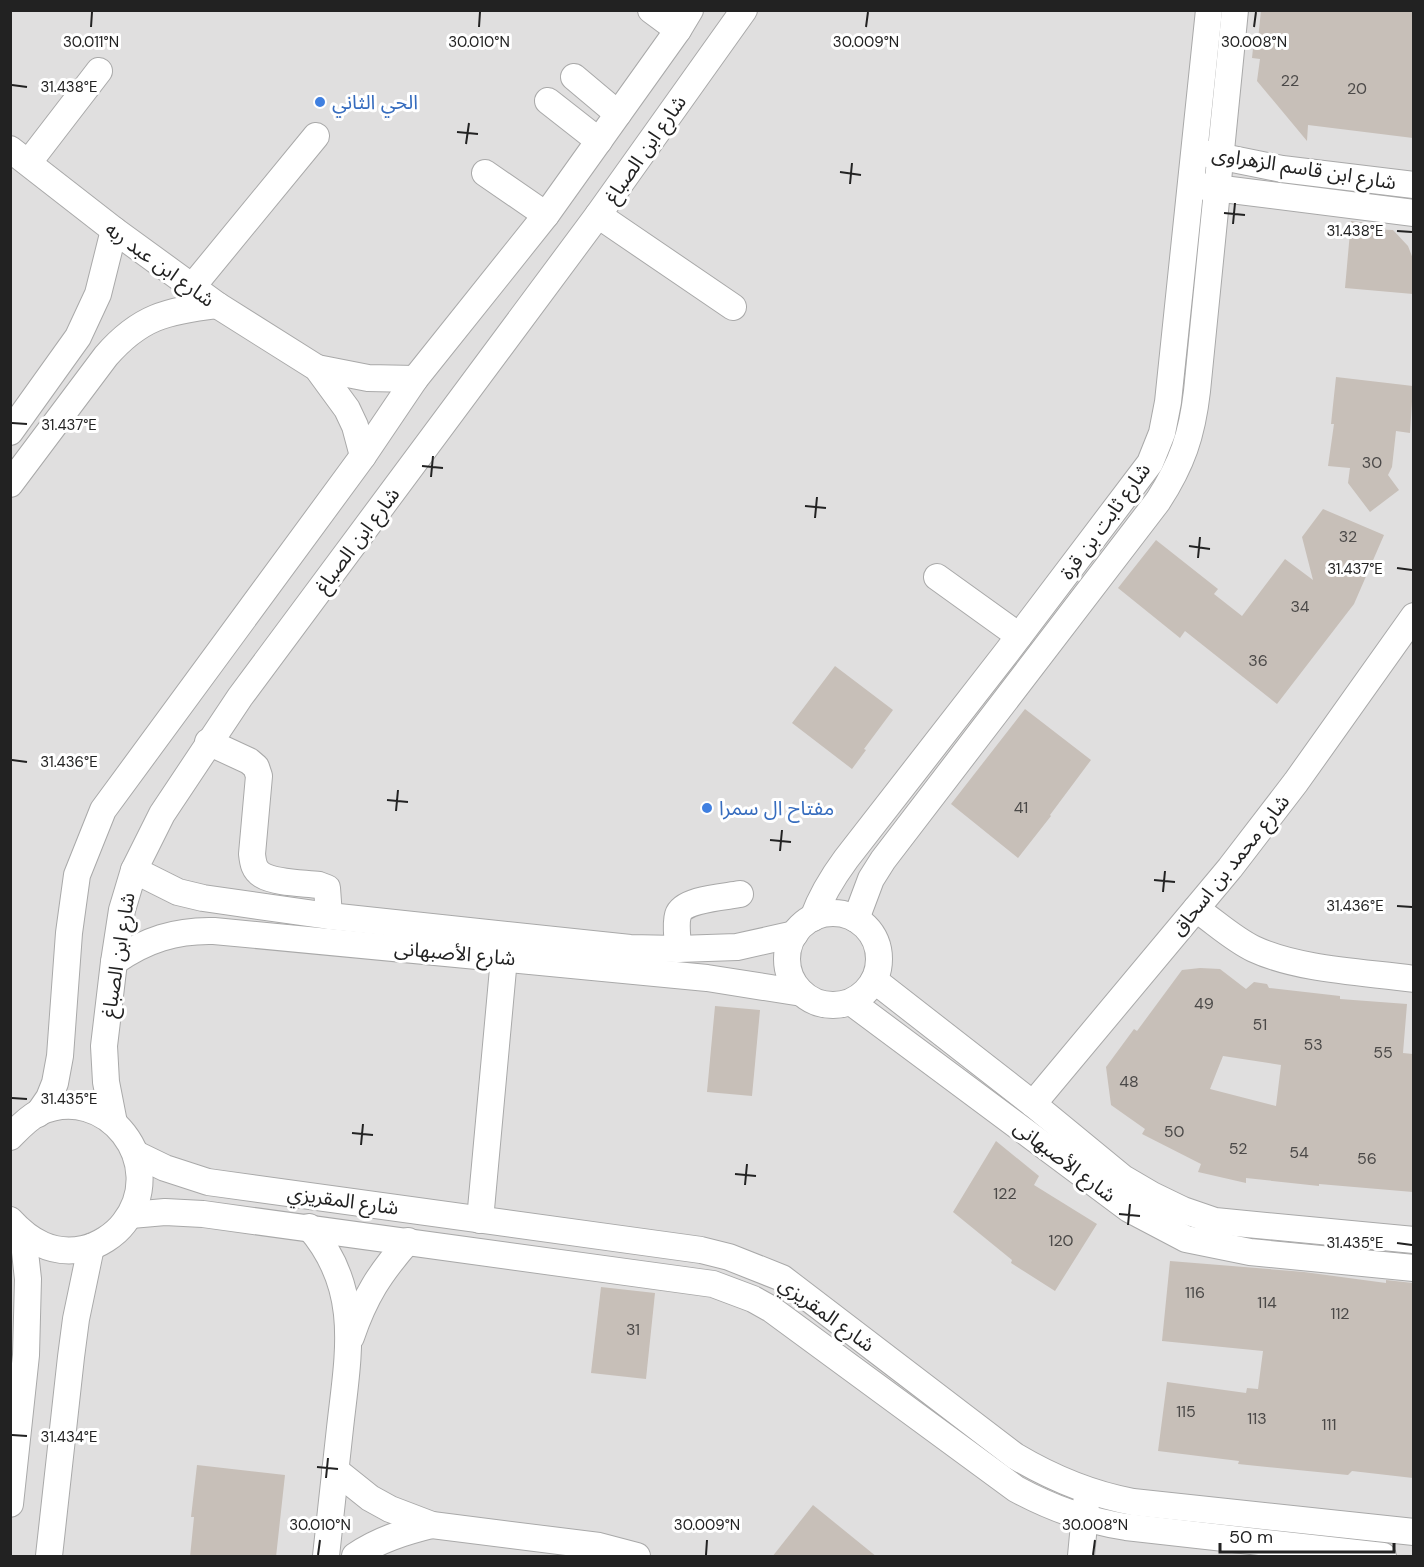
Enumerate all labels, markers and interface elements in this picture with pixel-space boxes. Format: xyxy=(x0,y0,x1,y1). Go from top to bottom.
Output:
text: 30.011°N xyxy=(63,32,119,52)
text: 30.010°N xyxy=(448,32,510,52)
text: 30.009°N xyxy=(833,32,899,52)
text: 30.008°N xyxy=(1221,32,1287,52)
house number: 22 xyxy=(1281,70,1299,91)
text: 31.438°E xyxy=(41,77,97,97)
house number: 20 xyxy=(1347,78,1367,99)
place label: الحي الثاني xyxy=(332,89,418,118)
street label: شارع ابن الصباغ xyxy=(598,90,693,209)
marker: الحي الثاني xyxy=(313,95,327,109)
street label: شارع ابن قاسم الزهراوى xyxy=(1210,141,1398,197)
street label: شارع ابن عبد ربه xyxy=(99,216,220,314)
text: 31.438°E xyxy=(1327,221,1383,241)
text: 31.437°E xyxy=(41,415,97,435)
house number: 30 xyxy=(1362,452,1382,473)
street label: شارع ثابت بن قرة xyxy=(1054,457,1158,586)
street label: شارع ابن الصباغ xyxy=(309,482,407,599)
house number: 32 xyxy=(1339,526,1357,547)
text: 31.437°E xyxy=(1327,559,1383,579)
house number: 34 xyxy=(1290,596,1310,617)
house number: 36 xyxy=(1248,650,1268,671)
text: 31.436°E xyxy=(40,752,98,772)
street label: شارع محمد بن اسحاق xyxy=(1165,789,1297,942)
place label: مفتاح ال سمرا xyxy=(719,795,834,823)
house number: 41 xyxy=(1014,797,1028,818)
marker: مفتاح ال سمرا xyxy=(700,801,714,815)
street label: شارع ابن الصباغ xyxy=(95,891,143,1020)
text: 31.436°E xyxy=(1326,896,1384,916)
street label: شارع الأصبهانى xyxy=(393,935,517,973)
house number: 49 xyxy=(1194,993,1214,1014)
house number: 51 xyxy=(1253,1014,1267,1035)
house number: 53 xyxy=(1303,1034,1323,1055)
house number: 55 xyxy=(1373,1042,1393,1063)
house number: 48 xyxy=(1119,1071,1139,1092)
text: 31.435°E xyxy=(40,1089,98,1109)
street label: شارع الأصبهانى xyxy=(1007,1114,1121,1210)
house number: 50 xyxy=(1164,1121,1184,1142)
house number: 52 xyxy=(1229,1138,1247,1159)
house number: 54 xyxy=(1289,1142,1309,1163)
house number: 56 xyxy=(1357,1148,1377,1169)
street label: شارع المقريزي xyxy=(285,1179,400,1223)
house number: 122 xyxy=(993,1183,1017,1204)
house number: 120 xyxy=(1049,1230,1074,1251)
text: 31.435°E xyxy=(1326,1233,1384,1253)
street label: شارع المقريزي xyxy=(772,1271,880,1360)
house number: 116 xyxy=(1185,1282,1205,1303)
house number: 114 xyxy=(1257,1292,1277,1313)
house number: 112 xyxy=(1330,1303,1350,1324)
house number: 31 xyxy=(626,1319,640,1340)
house number: 115 xyxy=(1176,1401,1196,1422)
house number: 113 xyxy=(1247,1408,1267,1429)
house number: 111 xyxy=(1322,1414,1336,1435)
text: 31.434°E xyxy=(41,1427,97,1447)
text: 30.010°N xyxy=(289,1515,351,1535)
text: 30.009°N xyxy=(674,1515,740,1535)
text: 30.008°N xyxy=(1062,1515,1128,1535)
scale bar xyxy=(1220,1516,1394,1554)
text: 50 m xyxy=(1229,1525,1273,1549)

